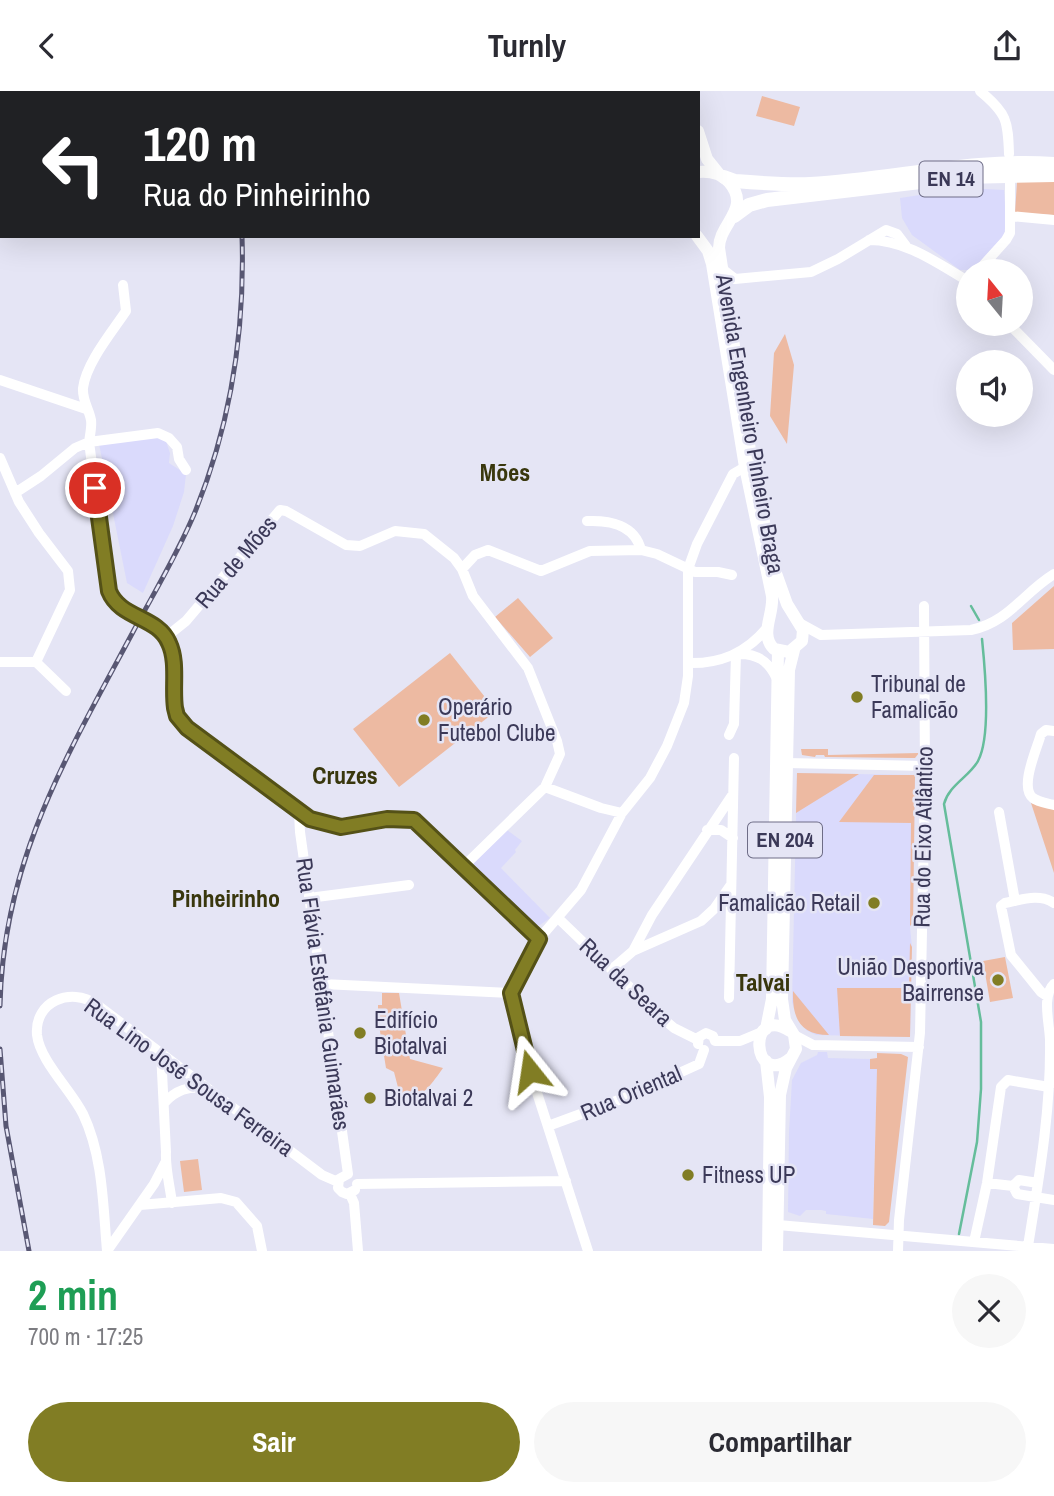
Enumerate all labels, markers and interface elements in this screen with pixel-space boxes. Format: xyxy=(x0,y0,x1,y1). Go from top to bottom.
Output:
text: Turnly xyxy=(488,24,566,67)
icon: back xyxy=(28,27,66,65)
icon: share xyxy=(988,27,1026,65)
text: 120 m xyxy=(143,110,257,176)
icon: left xyxy=(28,119,119,210)
road number: EN 14 xyxy=(920,161,982,197)
text: Rua do Pinheirinho xyxy=(143,173,371,216)
north arrow xyxy=(956,259,1032,336)
map controls xyxy=(956,259,1033,427)
street label: Avenida Engenheiro Pinheiro Braga xyxy=(709,271,792,577)
button: sound xyxy=(956,350,1033,427)
district label: Mões xyxy=(480,456,530,488)
pin xyxy=(65,458,125,518)
icon: arrive xyxy=(76,469,114,507)
street label: Rua de Mões xyxy=(188,509,284,615)
place label: Tribunal de Famalicão xyxy=(871,668,966,725)
marker: Tribunal de Famalicão xyxy=(849,689,865,705)
place label: Operário Futebol Clube xyxy=(438,691,555,748)
marker: Operário Futebol Clube xyxy=(416,712,432,728)
street label: Rua do Eixo Atlântico xyxy=(905,746,940,928)
district label: Cruzes xyxy=(312,759,378,791)
road number: EN 204 xyxy=(748,823,822,857)
street label: Rua Flávia Estefânia Guimarães xyxy=(289,856,358,1132)
district label: Pinheirinho xyxy=(172,882,280,914)
place label: Famalicão Retail xyxy=(718,887,860,918)
marker: Famalicão Retail xyxy=(866,895,882,911)
street label: Rua da Seara xyxy=(573,931,680,1033)
place label: União Desportiva Bairrense xyxy=(837,951,985,1008)
district label: Talvai xyxy=(736,966,790,998)
marker: União Desportiva Bairrense xyxy=(990,972,1006,988)
street label: Rua Lino José Sousa Ferreira xyxy=(78,990,301,1163)
place label: Edifício Biotalvai xyxy=(374,1004,447,1061)
marker: Edifício Biotalvai xyxy=(352,1025,368,1041)
position arrow xyxy=(493,1034,567,1108)
street label: Rua Oriental xyxy=(576,1057,686,1128)
place label: Biotalvai 2 xyxy=(384,1082,473,1113)
marker: Biotalvai 2 xyxy=(362,1090,378,1106)
place label: Fitness UP xyxy=(702,1159,795,1190)
marker: Fitness UP xyxy=(680,1167,696,1183)
text: 2 min xyxy=(28,1267,118,1323)
button: close xyxy=(952,1274,1026,1348)
text: 700 m · 17:25 xyxy=(28,1321,143,1352)
button: Sair xyxy=(28,1402,520,1482)
button: Compartilhar xyxy=(534,1402,1026,1482)

